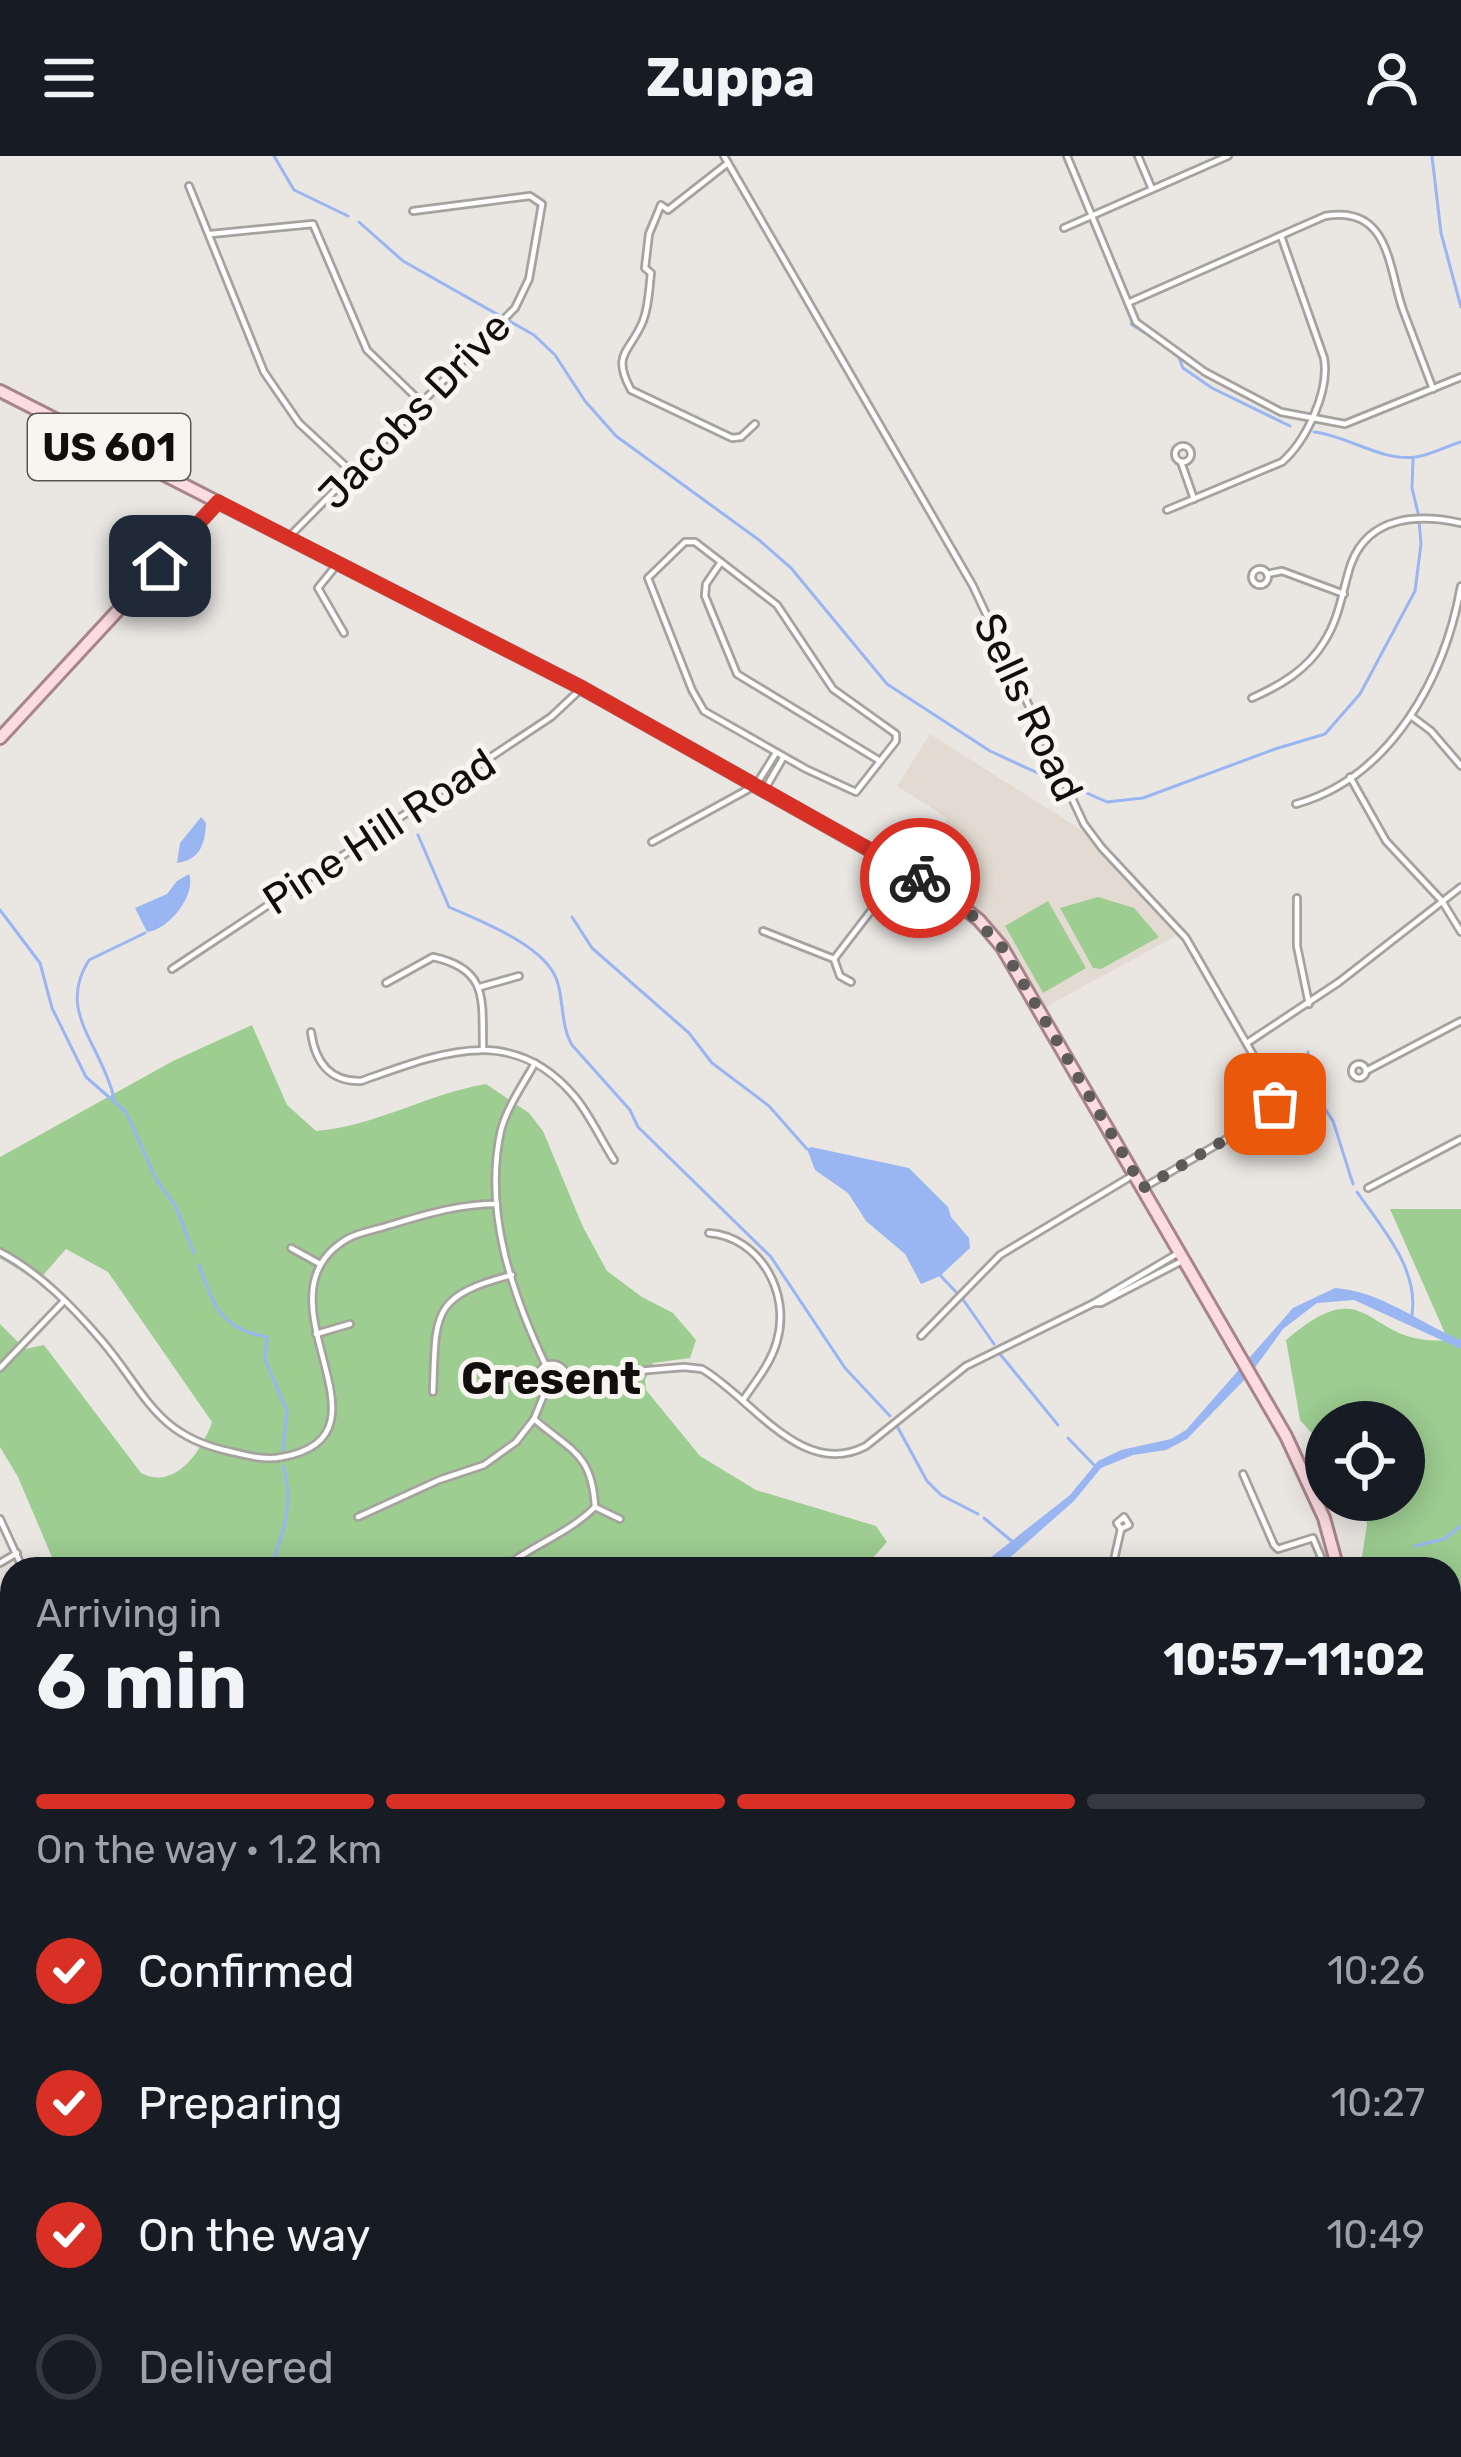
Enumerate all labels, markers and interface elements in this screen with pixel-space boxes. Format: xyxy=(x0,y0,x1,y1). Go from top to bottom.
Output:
icon: menu xyxy=(36,45,102,111)
icon: person xyxy=(1359,45,1425,111)
text: Zuppa xyxy=(646,46,815,110)
street label: Jacobs Drive xyxy=(308,302,521,520)
road number: US 601 xyxy=(28,414,190,480)
pin xyxy=(109,515,211,617)
icon: home xyxy=(127,533,193,599)
street label: Sells Road xyxy=(963,606,1093,809)
street label: Pine Hill Road xyxy=(254,738,505,925)
courier xyxy=(860,818,980,938)
icon: bike xyxy=(887,845,953,911)
pin xyxy=(1224,1053,1326,1155)
icon: bag xyxy=(1242,1071,1308,1137)
district label: Cresent xyxy=(461,1352,641,1405)
map controls xyxy=(1305,1401,1425,1521)
button: locate xyxy=(1305,1401,1425,1521)
text: Arriving in xyxy=(36,1591,222,1637)
text: 10:57–11:02 xyxy=(1163,1633,1425,1686)
text: 6 min xyxy=(36,1635,247,1728)
text: On the way · 1.2 km xyxy=(36,1827,382,1873)
icon: check xyxy=(36,1938,102,2004)
text: Confirmed xyxy=(138,1945,355,1998)
text: 10:26 xyxy=(1327,1948,1425,1994)
icon: check xyxy=(36,2070,102,2136)
text: Preparing xyxy=(138,2077,343,2130)
text: 10:27 xyxy=(1331,2080,1425,2126)
icon: check xyxy=(36,2202,102,2268)
text: On the way xyxy=(138,2209,371,2262)
text: 10:49 xyxy=(1327,2212,1425,2258)
text: Delivered xyxy=(138,2341,334,2394)

